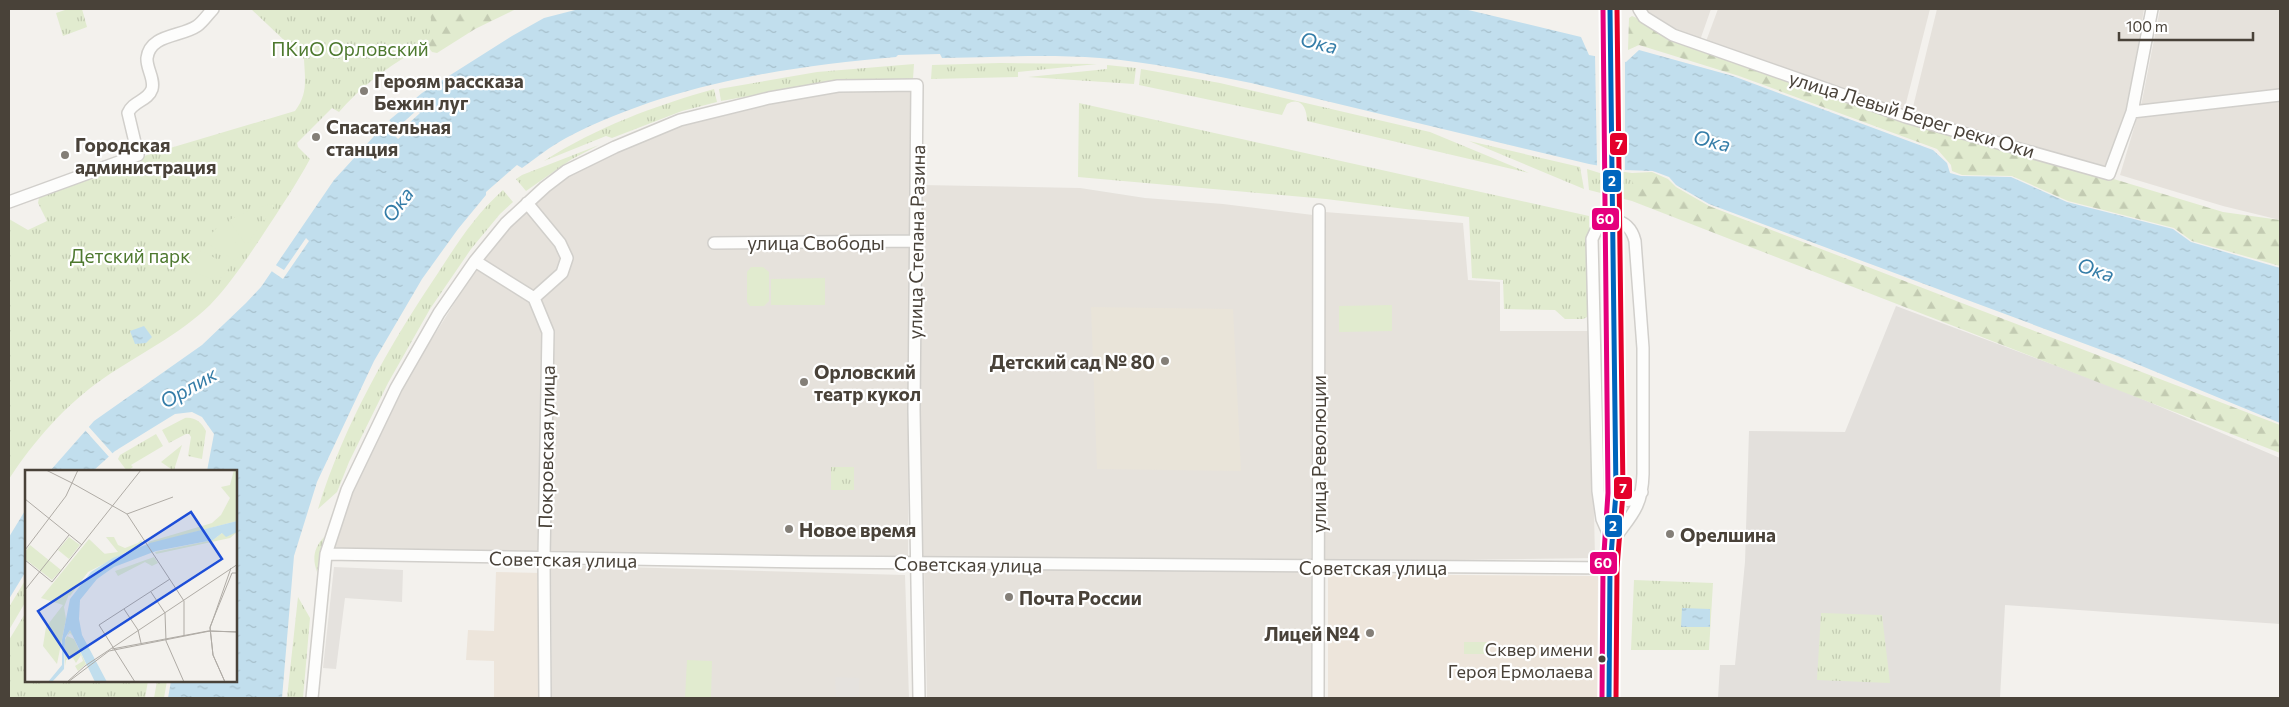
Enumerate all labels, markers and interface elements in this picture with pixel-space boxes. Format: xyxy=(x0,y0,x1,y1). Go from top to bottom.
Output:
scale bar xyxy=(2119,10,2253,42)
text: 100 m xyxy=(2126,17,2168,35)
water label: Ока xyxy=(1298,26,1340,58)
park label: ПКиО Орловский xyxy=(271,37,429,60)
street label: улица Левый Берег реки Оки xyxy=(1786,66,2038,162)
place label: Героям рассказа Бежин луг xyxy=(374,69,524,114)
marker: Героям рассказа Бежин луг xyxy=(358,85,370,97)
place label: Спасательная станция xyxy=(326,115,451,160)
water label: Ока xyxy=(1691,124,1733,156)
marker: Спасательная станция xyxy=(310,131,322,143)
line badge: 7 xyxy=(1609,132,1628,156)
place label: Городская администрация xyxy=(75,133,216,178)
text: 7 xyxy=(1615,135,1623,152)
street label: улица Степана Разина xyxy=(903,144,929,340)
marker: Городская администрация xyxy=(59,149,71,161)
line badge: 2 xyxy=(1602,169,1622,193)
text: 2 xyxy=(1608,172,1616,189)
water label: Ока xyxy=(376,182,418,226)
line badge: 60 xyxy=(1591,207,1620,231)
text: 60 xyxy=(1596,210,1614,227)
street label: улица Свободы xyxy=(747,231,885,254)
park label: Детский парк xyxy=(70,244,190,267)
water label: Ока xyxy=(2074,252,2118,286)
place label: Детский сад № 80 xyxy=(990,350,1155,373)
marker: Детский сад № 80 xyxy=(1159,355,1171,367)
place label: Орловский театр кукол xyxy=(814,360,921,405)
water label: Орлик xyxy=(155,361,222,413)
street label: Покровская улица xyxy=(533,365,559,529)
street label: улица Революции xyxy=(1307,375,1330,533)
marker: Орловский театр кукол xyxy=(798,376,810,388)
inset map xyxy=(25,470,238,682)
line badge: 7 xyxy=(1613,476,1633,500)
text: 7 xyxy=(1619,479,1627,496)
line badge: 2 xyxy=(1604,514,1623,538)
text: 2 xyxy=(1609,517,1617,534)
place label: Новое время xyxy=(799,518,916,541)
marker: Новое время xyxy=(783,523,795,535)
place label: Орелшина xyxy=(1680,523,1776,546)
marker: Орелшина xyxy=(1664,528,1676,540)
street label: Советская улица xyxy=(489,546,637,572)
street label: Советская улица xyxy=(894,551,1042,577)
line badge: 60 xyxy=(1589,551,1618,575)
text: 60 xyxy=(1594,554,1612,571)
street label: Советская улица xyxy=(1299,556,1447,579)
place label: Почта России xyxy=(1019,586,1142,609)
marker: Почта России xyxy=(1003,591,1015,603)
place label: Лицей №4 xyxy=(1264,622,1360,645)
marker: Лицей №4 xyxy=(1364,627,1376,639)
place label: Сквер имени Героя Ермолаева xyxy=(1448,638,1593,682)
marker: Сквер имени Героя Ермолаева xyxy=(1597,654,1607,664)

